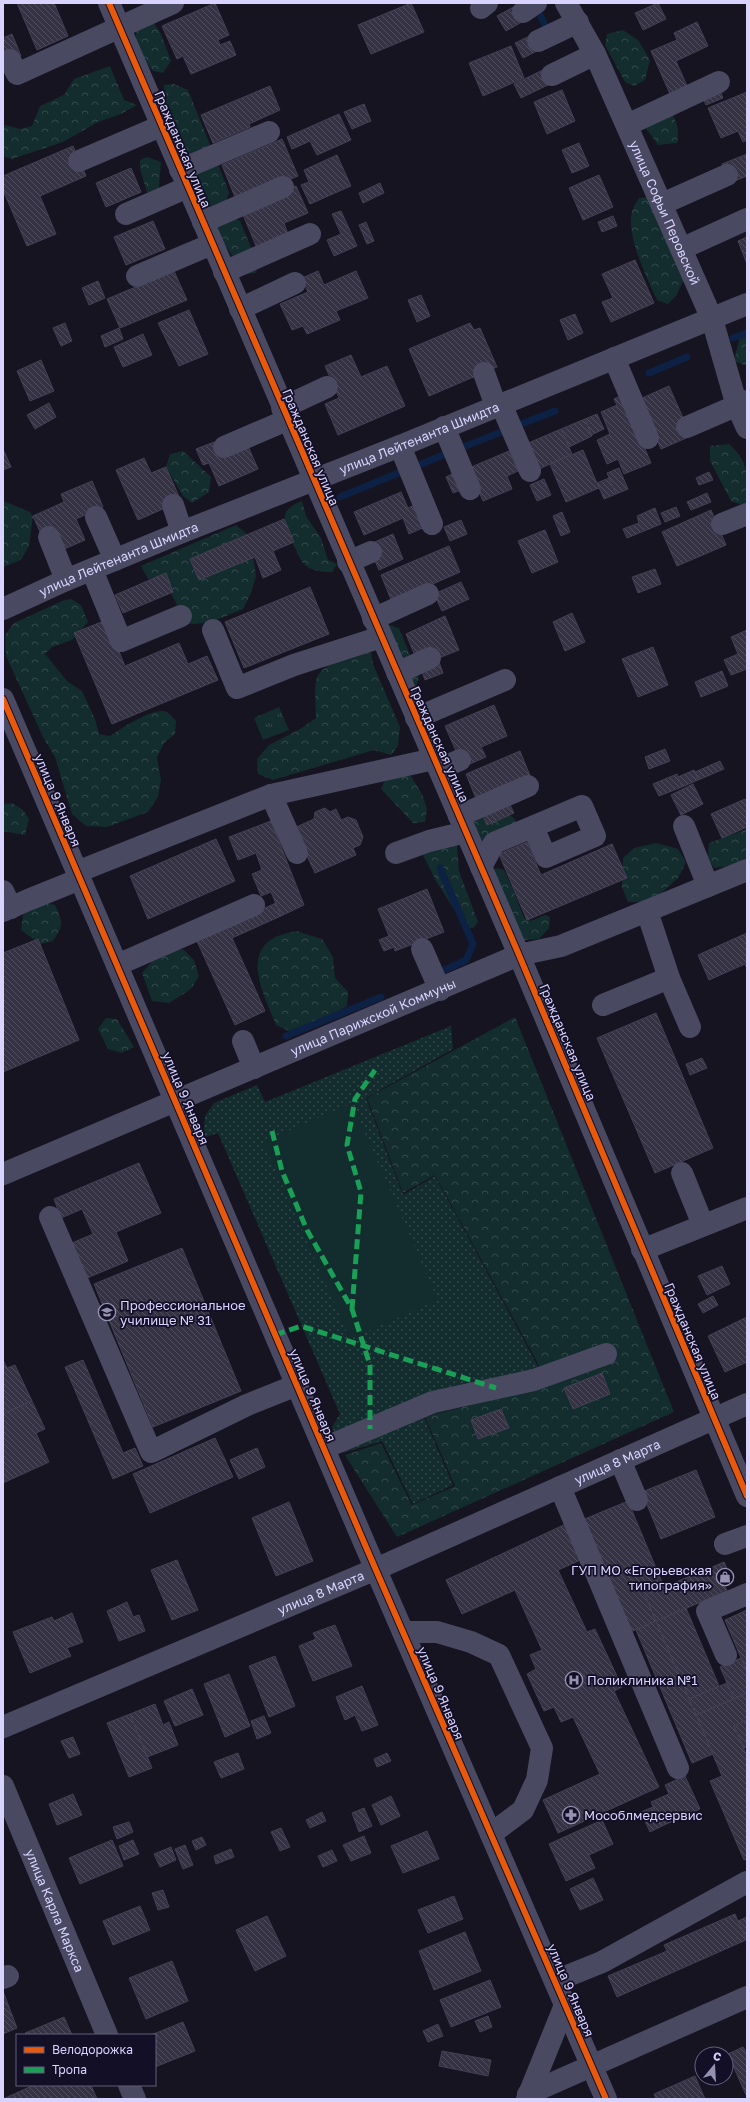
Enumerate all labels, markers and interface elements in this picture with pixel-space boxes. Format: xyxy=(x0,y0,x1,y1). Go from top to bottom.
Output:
street label: Гражданская улица xyxy=(151,88,215,210)
street label: улица Софьи Перовской xyxy=(626,138,704,287)
street label: Гражданская улица xyxy=(279,386,343,508)
street label: улица Лейтенанта Шмидта xyxy=(337,398,501,477)
street label: улица Лейтенанта Шмидта xyxy=(36,518,200,599)
street label: Гражданская улица xyxy=(407,683,473,805)
street label: улица 9 Января xyxy=(31,751,85,849)
street label: улица Парижской Коммуны xyxy=(288,975,458,1059)
street label: Гражданская улица xyxy=(536,981,600,1103)
street label: улица 9 Января xyxy=(159,1049,213,1147)
street label: Гражданская улица xyxy=(661,1280,725,1402)
place label: Профессиональное училище № 31 xyxy=(120,1297,246,1328)
school or university icon: Профессиональное училище № 31 xyxy=(97,1302,117,1322)
street label: улица 9 Января xyxy=(286,1346,340,1444)
street label: улица 8 Марта xyxy=(572,1436,663,1488)
place label: ГУП МО «Егорьевская типография» xyxy=(571,1562,712,1593)
street label: улица 8 Марта xyxy=(275,1567,366,1618)
shop icon: ГУП МО «Егорьевская типография» xyxy=(715,1567,735,1587)
street label: улица 9 Января xyxy=(414,1644,468,1742)
hospital icon: Поликлиника №1 xyxy=(564,1670,584,1690)
place label: Поликлиника №1 xyxy=(587,1672,698,1688)
pharmacy icon: Мособлмедсервис xyxy=(561,1805,581,1825)
place label: Мособлмедсервис xyxy=(584,1807,703,1823)
street label: улица Карла Маркса xyxy=(22,1847,88,1975)
street label: улица 9 Января xyxy=(544,1941,598,2039)
legend xyxy=(16,2034,156,2086)
text: Велодорожка xyxy=(52,2042,133,2057)
north arrow xyxy=(694,2046,734,2086)
text: С xyxy=(712,2049,723,2063)
text: Тропа xyxy=(52,2062,87,2077)

